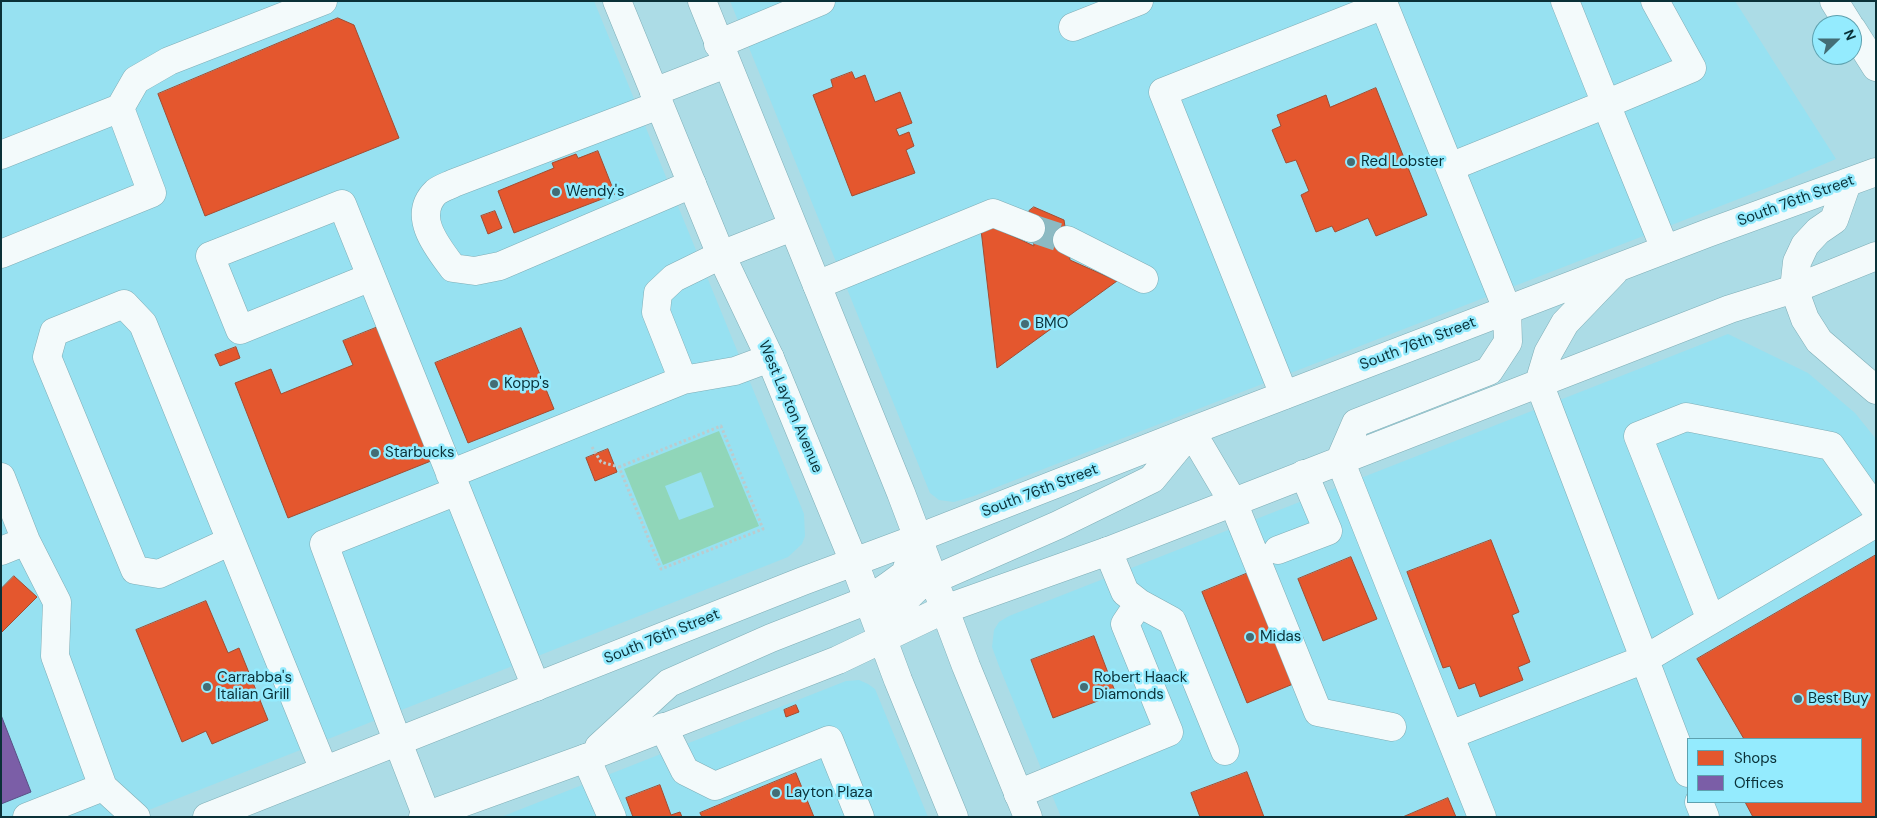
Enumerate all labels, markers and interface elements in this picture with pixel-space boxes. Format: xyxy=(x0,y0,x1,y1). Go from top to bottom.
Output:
north arrow xyxy=(1812,15,1862,65)
text: N xyxy=(1840,27,1860,43)
place label: Red Lobster xyxy=(1361,153,1444,171)
marker: Red Lobster xyxy=(1345,156,1357,168)
street label: South 76th Street xyxy=(1735,172,1857,230)
place label: Wendy's xyxy=(566,183,625,201)
marker: Wendy's xyxy=(550,186,562,198)
street label: South 76th Street xyxy=(1357,314,1479,374)
place label: BMO xyxy=(1035,315,1068,333)
marker: BMO xyxy=(1019,318,1031,330)
street label: West Layton Avenue xyxy=(754,338,826,476)
place label: Kopp's xyxy=(504,375,549,393)
marker: Kopp's xyxy=(488,378,500,390)
place label: Starbucks xyxy=(385,444,455,462)
marker: Starbucks xyxy=(369,447,381,459)
street label: South 76th Street xyxy=(979,461,1101,521)
street label: South 76th Street xyxy=(602,606,722,668)
place label: Midas xyxy=(1260,628,1301,646)
marker: Midas xyxy=(1244,631,1256,643)
place label: Carrabba's Italian Grill xyxy=(217,669,292,704)
place label: Robert Haack Diamonds xyxy=(1094,669,1187,704)
marker: Carrabba's Italian Grill xyxy=(201,681,213,693)
marker: Robert Haack Diamonds xyxy=(1078,681,1090,693)
place label: Best Buy xyxy=(1808,690,1869,708)
marker: Best Buy xyxy=(1792,693,1804,705)
legend xyxy=(1687,738,1862,803)
text: Shops xyxy=(1734,748,1777,768)
text: Offices xyxy=(1734,773,1784,793)
place label: Layton Plaza xyxy=(786,784,873,802)
marker: Layton Plaza xyxy=(770,787,782,799)

